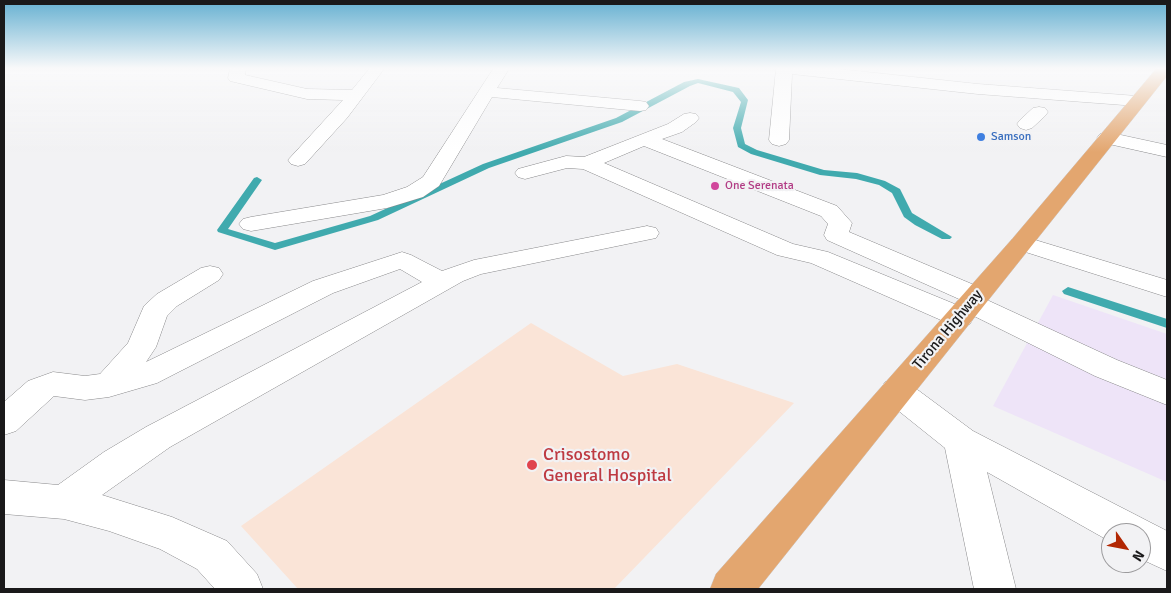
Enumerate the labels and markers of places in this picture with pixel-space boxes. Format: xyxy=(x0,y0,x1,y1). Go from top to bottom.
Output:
place label: Samson xyxy=(991,130,1031,144)
marker: Samson xyxy=(975,131,987,143)
place label: One Serenata xyxy=(725,179,794,193)
marker: One Serenata xyxy=(709,180,721,192)
place label: Crisostomo General Hospital xyxy=(543,444,672,486)
marker: Crisostomo General Hospital xyxy=(525,458,539,472)

